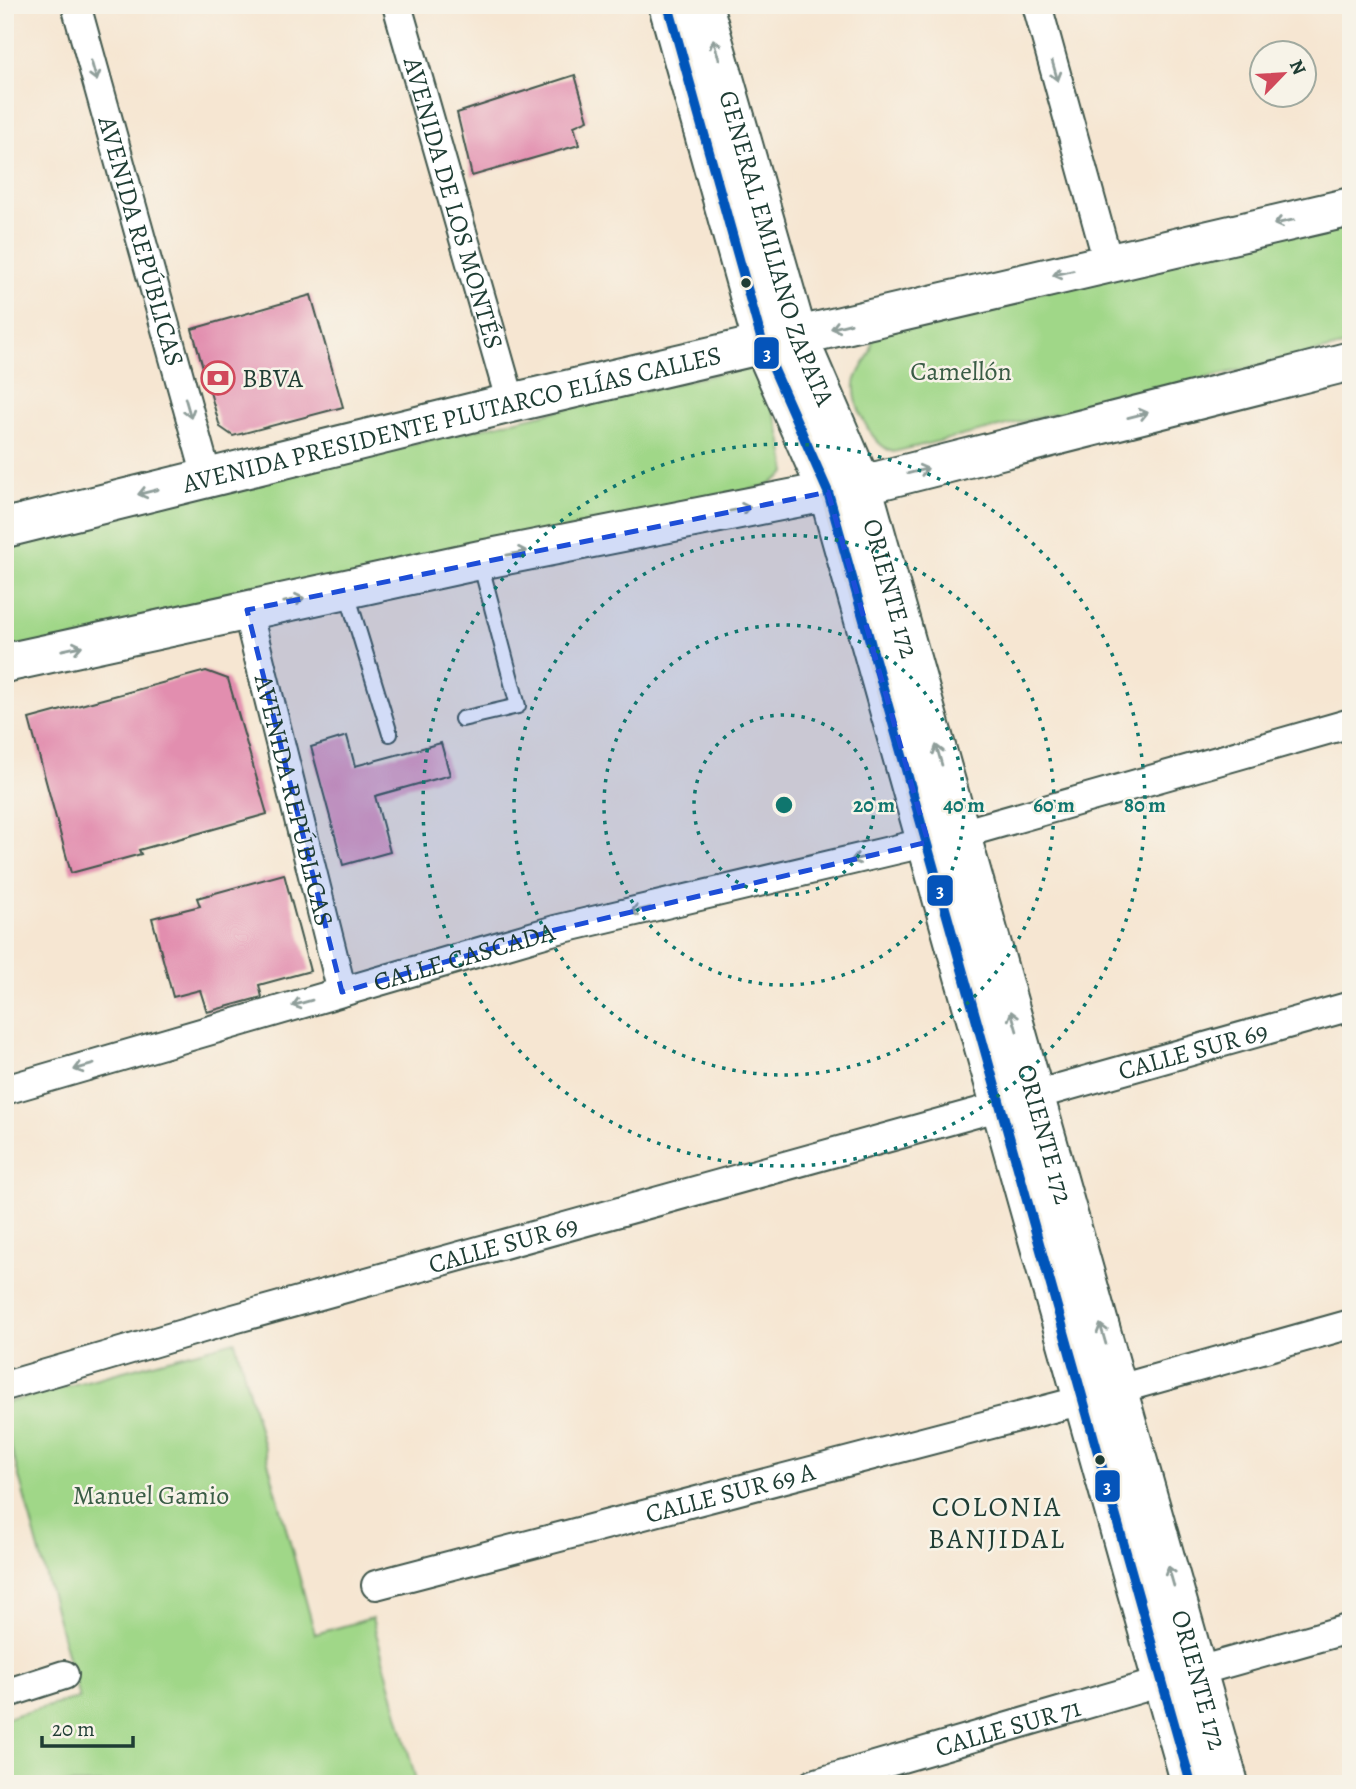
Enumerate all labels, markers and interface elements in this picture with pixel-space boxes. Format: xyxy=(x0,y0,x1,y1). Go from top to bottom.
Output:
north arrow xyxy=(1248,38,1318,108)
one-way arrow xyxy=(708,39,721,61)
street label: AVENIDA DE LOS MONTÉS xyxy=(395,52,512,353)
text: N xyxy=(1283,55,1312,79)
one-way arrow xyxy=(88,59,101,82)
one-way arrow xyxy=(1049,59,1062,82)
street label: GENERAL EMILIANO ZAPATA xyxy=(711,86,843,412)
street label: AVENIDA REPÚBLICAS xyxy=(90,111,193,370)
one-way arrow xyxy=(1273,216,1296,230)
one-way arrow xyxy=(1052,267,1074,280)
unlabelled marker xyxy=(739,276,753,290)
one-way arrow xyxy=(830,320,853,333)
line badge: 3 xyxy=(753,336,780,370)
street label: AVENIDA PRESIDENTE PLUTARCO ELÍAS CALLES xyxy=(178,337,725,501)
text: 3 xyxy=(763,341,771,367)
park label: Camellón xyxy=(910,354,1012,389)
bank icon: BBVA xyxy=(199,359,237,397)
place label: BBVA xyxy=(242,361,304,396)
one-way arrow xyxy=(182,396,195,419)
one-way arrow xyxy=(1126,408,1149,421)
one-way arrow xyxy=(906,464,929,477)
one-way arrow xyxy=(137,486,160,499)
one-way arrow xyxy=(728,502,751,516)
street label: ORIENTE 172 xyxy=(855,514,928,662)
one-way arrow xyxy=(505,546,528,559)
one-way arrow xyxy=(282,593,305,607)
one-way arrow xyxy=(60,641,83,655)
street label: AVENIDA REPÚBLICAS xyxy=(246,670,342,930)
one-way arrow xyxy=(931,744,944,766)
text: 20 m xyxy=(853,791,895,819)
text: 40 m xyxy=(943,791,985,819)
text: 60 m xyxy=(1033,791,1075,819)
text: 80 m xyxy=(1124,791,1166,819)
centre of rings xyxy=(772,793,796,817)
one-way arrow xyxy=(850,852,873,865)
line badge: 3 xyxy=(926,874,954,907)
text: 3 xyxy=(936,878,944,904)
one-way arrow xyxy=(629,904,652,917)
street label: CALLE CASCADA xyxy=(369,913,560,999)
one-way arrow xyxy=(292,998,314,1011)
one-way arrow xyxy=(1007,1010,1020,1032)
street label: CALLE SUR 69 xyxy=(1114,1013,1272,1088)
street label: ORIENTE 172 xyxy=(1009,1060,1082,1208)
one-way arrow xyxy=(73,1061,95,1074)
street label: CALLE SUR 69 xyxy=(424,1207,582,1282)
one-way arrow xyxy=(1096,1323,1109,1345)
street label: CALLE SUR 69 A xyxy=(641,1453,820,1531)
unlabelled marker xyxy=(1093,1453,1107,1467)
line badge: 3 xyxy=(1094,1469,1121,1503)
text: 3 xyxy=(1103,1474,1111,1500)
park label: Manuel Gamio xyxy=(73,1478,229,1513)
district label: COLONIA BANJIDAL xyxy=(928,1488,1066,1558)
one-way arrow xyxy=(1164,1566,1177,1588)
street label: ORIENTE 172 xyxy=(1163,1606,1236,1754)
street label: CALLE SUR 71 xyxy=(931,1689,1085,1765)
scale bar xyxy=(42,1705,133,1749)
text: 20 m xyxy=(52,1715,95,1743)

